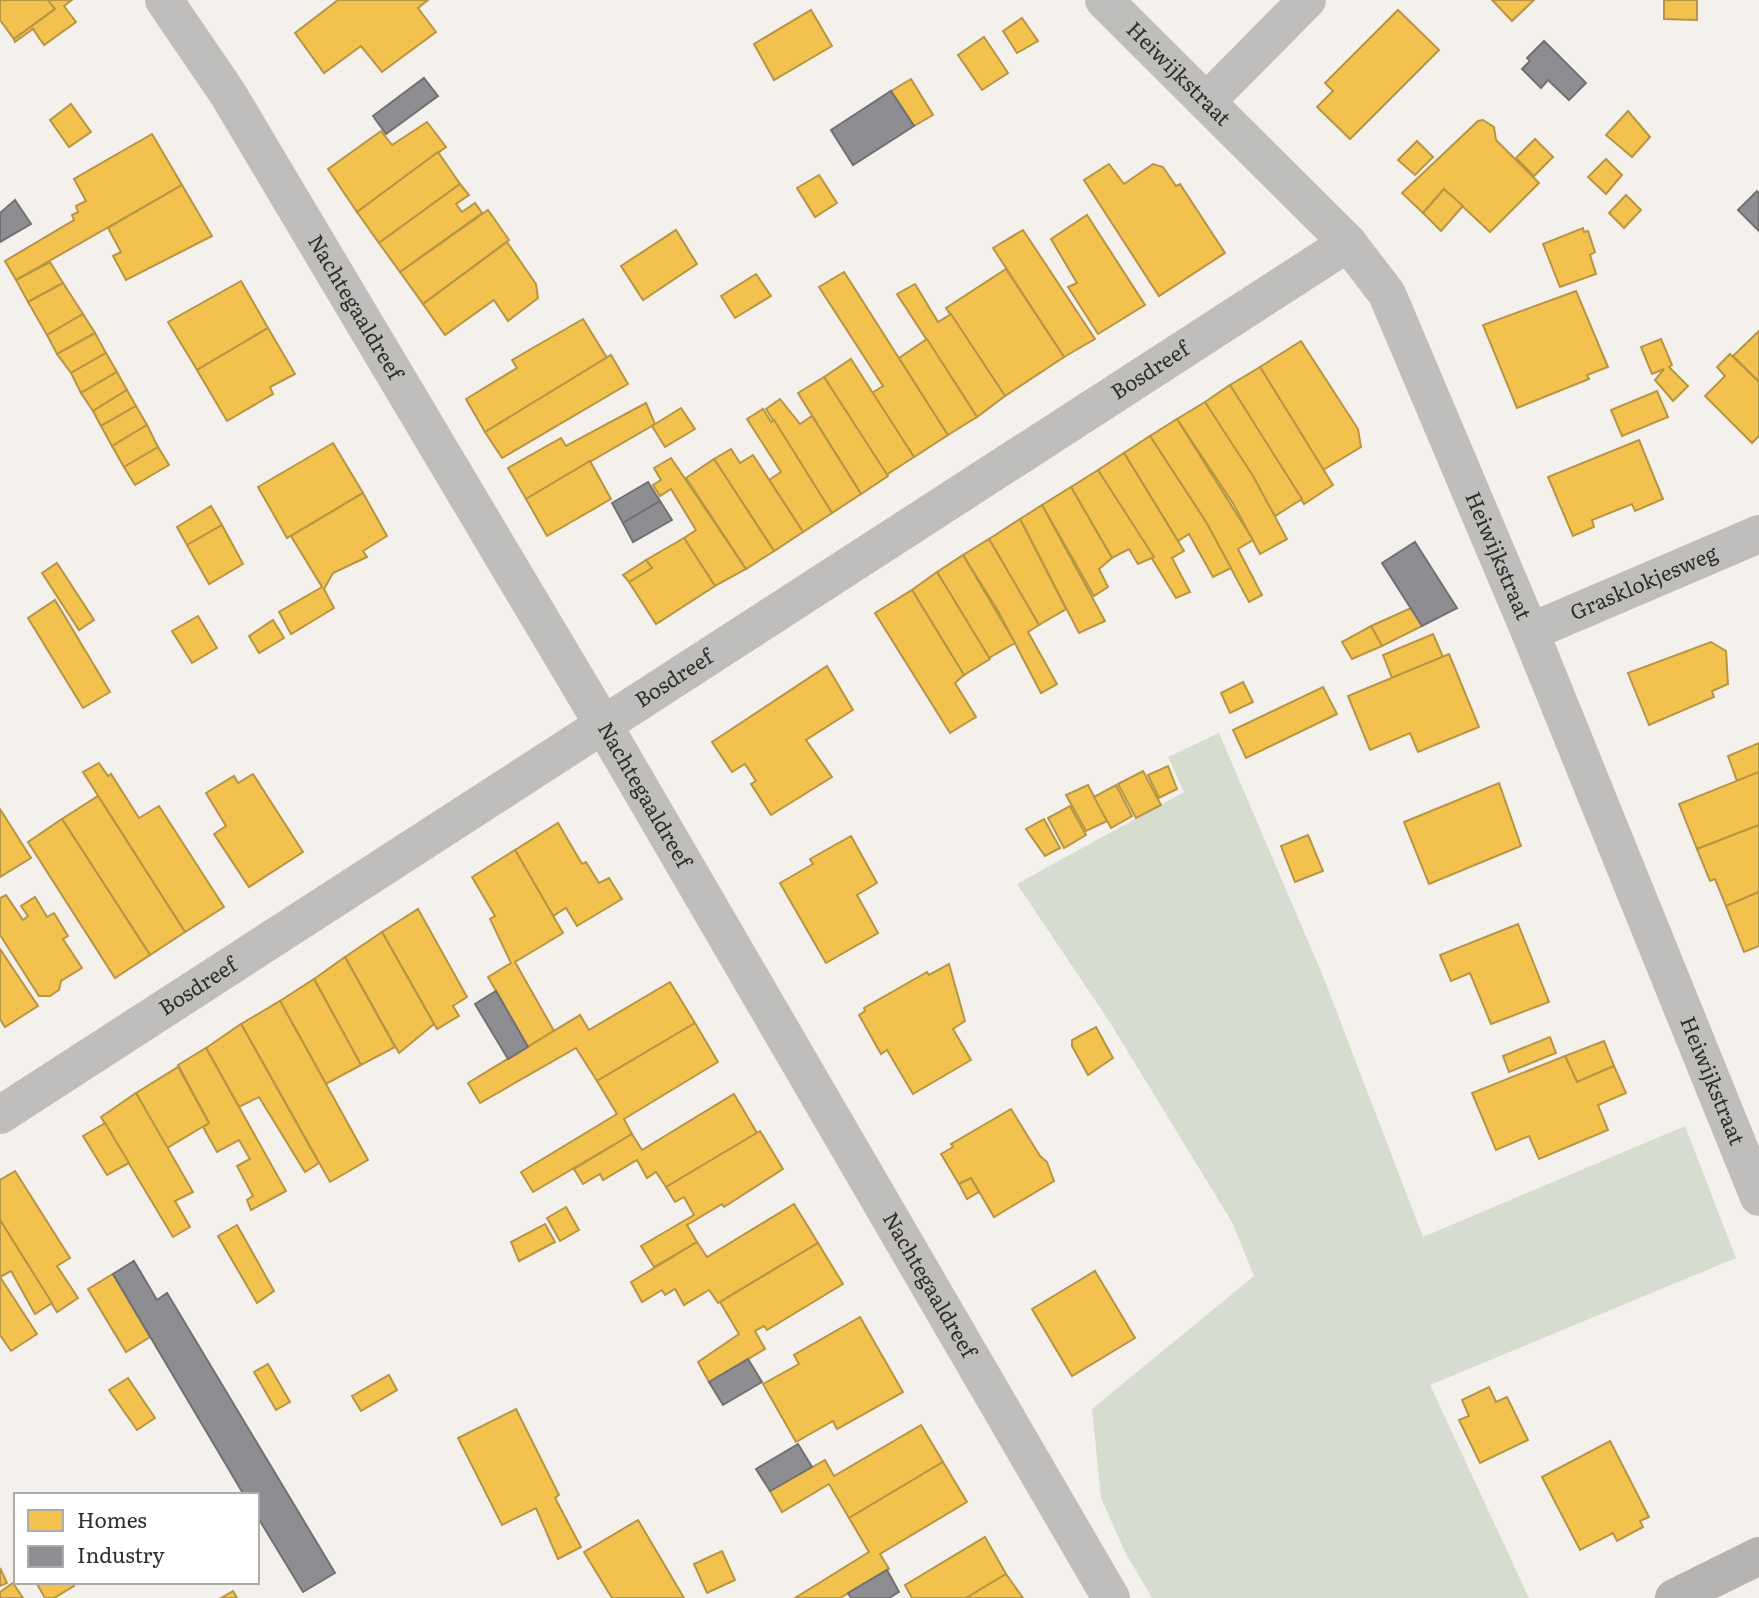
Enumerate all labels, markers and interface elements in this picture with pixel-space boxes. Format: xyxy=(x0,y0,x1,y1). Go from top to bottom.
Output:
street label: Heiwijkstraat xyxy=(1121,13,1240,132)
street label: Nachtegaaldreef xyxy=(302,228,413,386)
street label: Bosdreef xyxy=(1104,331,1196,406)
street label: Heiwijkstraat xyxy=(1459,486,1541,624)
street label: Grasklokjesweg xyxy=(1564,536,1722,626)
street label: Bosdreef xyxy=(628,639,720,714)
street label: Nachtegaaldreef xyxy=(592,715,702,874)
street label: Bosdreef xyxy=(152,947,244,1022)
street label: Heiwijkstraat xyxy=(1674,1011,1754,1150)
street label: Nachtegaaldreef xyxy=(877,1205,987,1364)
legend xyxy=(14,1493,259,1584)
text: Homes xyxy=(77,1503,147,1534)
text: Industry xyxy=(77,1538,165,1569)

